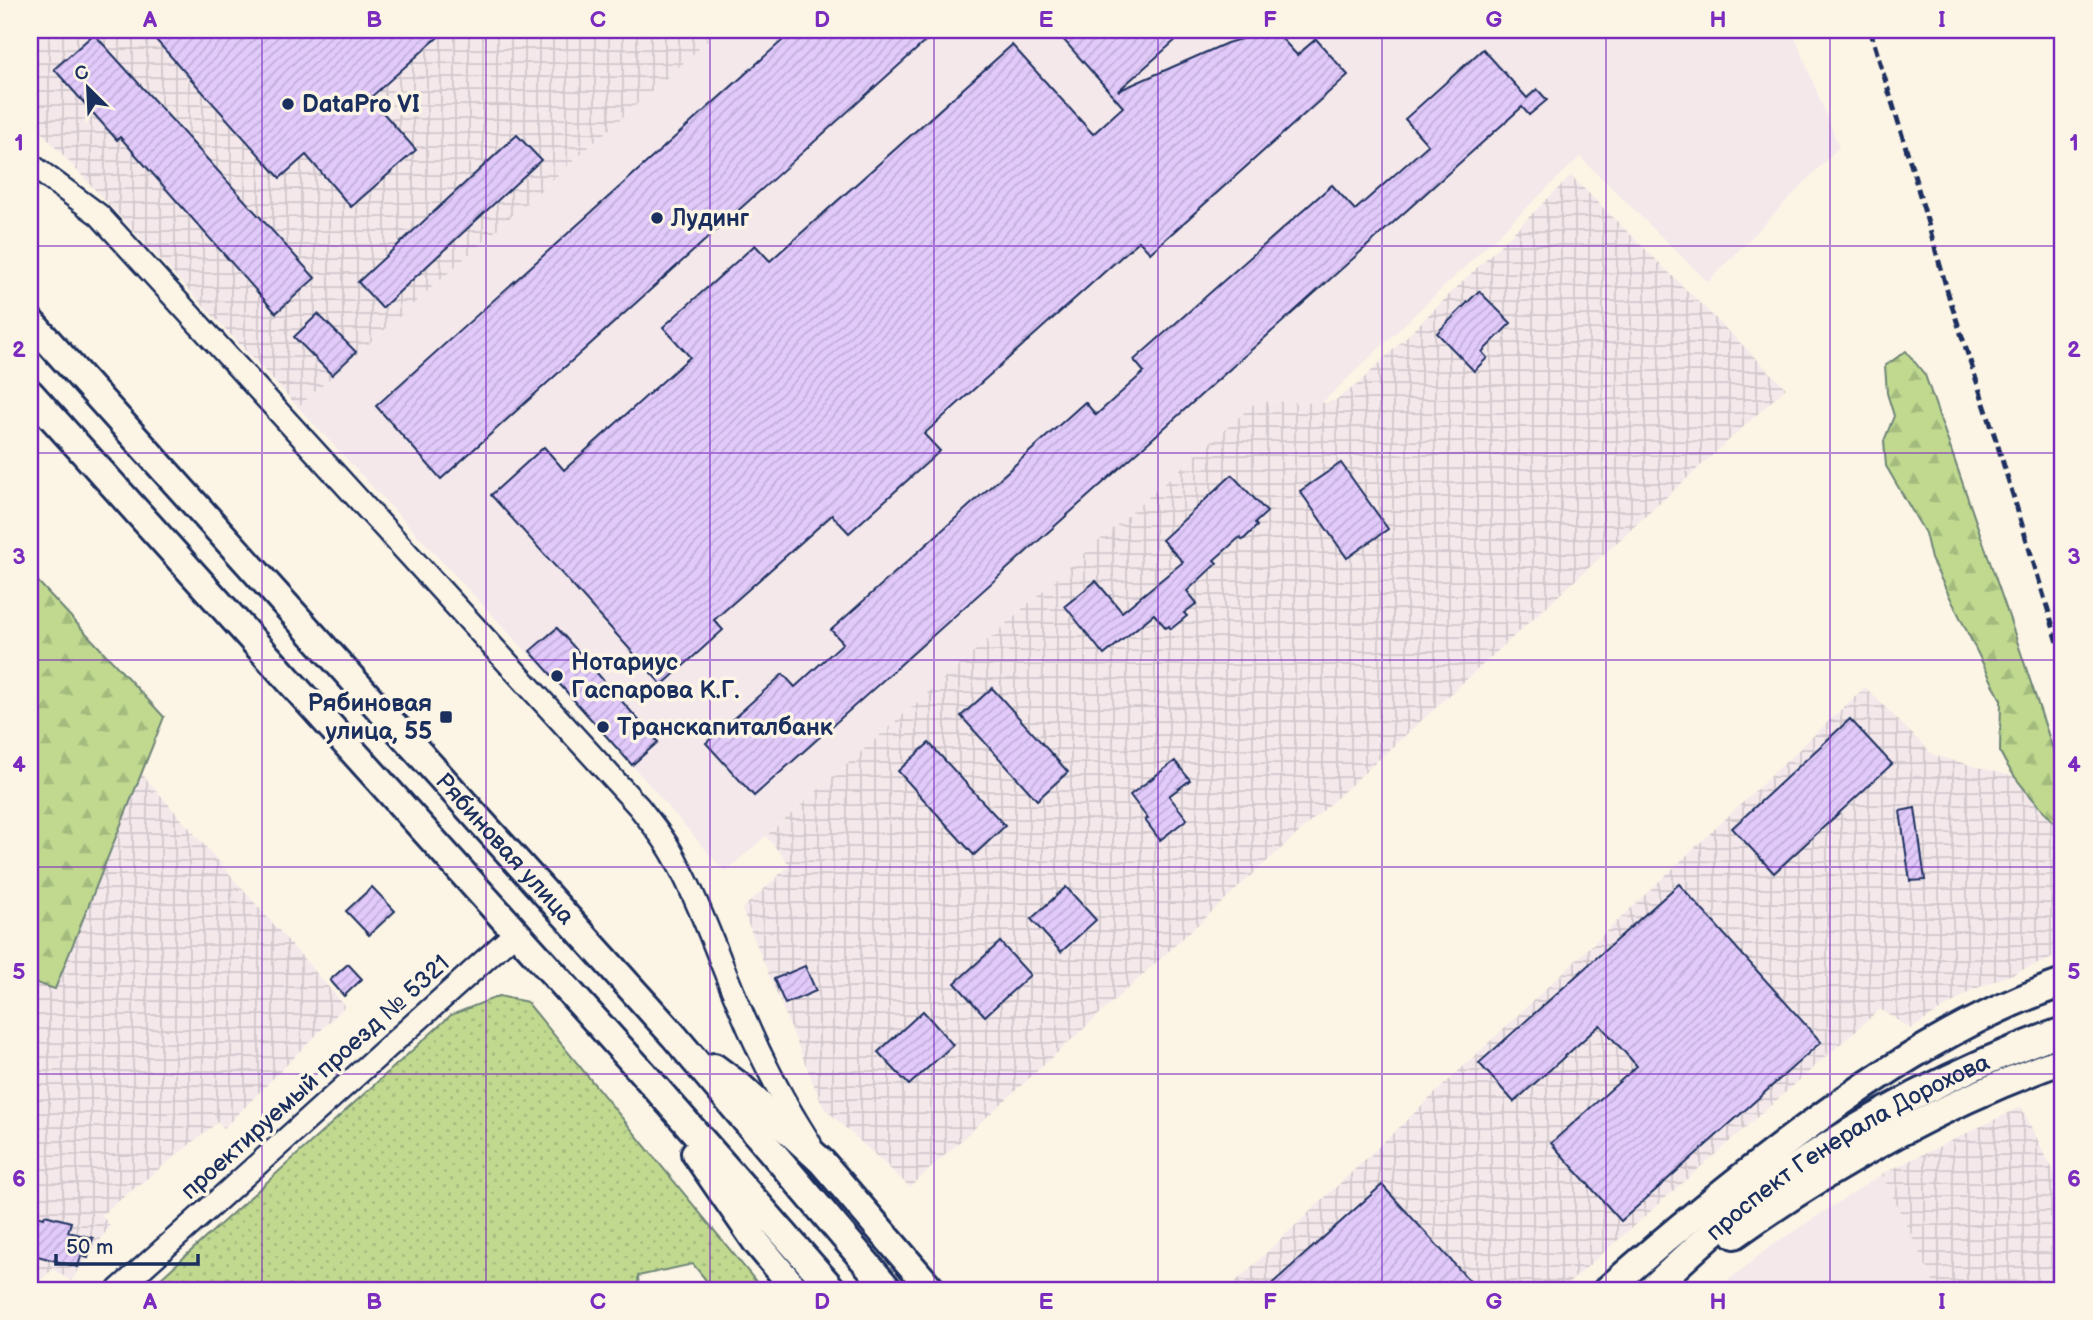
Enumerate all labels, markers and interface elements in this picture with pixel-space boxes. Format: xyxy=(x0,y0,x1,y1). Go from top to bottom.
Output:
text: A xyxy=(142,6,158,34)
text: B xyxy=(366,6,382,34)
text: C xyxy=(590,6,606,34)
text: D xyxy=(814,6,830,34)
text: E xyxy=(1039,6,1054,34)
text: F xyxy=(1263,6,1277,34)
text: G xyxy=(1486,6,1503,34)
text: H xyxy=(1709,6,1727,34)
text: I xyxy=(1938,6,1946,34)
north arrow xyxy=(52,52,122,122)
text: С xyxy=(71,61,92,87)
place label: DataPro VI xyxy=(302,90,420,119)
marker: DataPro VI xyxy=(280,96,296,112)
text: 1 xyxy=(14,129,24,157)
text: 1 xyxy=(2069,129,2079,157)
place label: Лудинг xyxy=(670,204,750,233)
marker: Лудинг xyxy=(649,210,665,226)
text: 2 xyxy=(12,336,26,364)
text: 2 xyxy=(2067,336,2081,364)
text: 3 xyxy=(12,543,26,571)
text: 3 xyxy=(2067,543,2081,571)
place label: Нотариус Гаспарова К.Г. xyxy=(571,648,740,705)
marker: Нотариус Гаспарова К.Г. xyxy=(549,668,565,684)
place label: Рябиновая улица, 55 xyxy=(307,689,432,746)
marker: Рябиновая улица, 55 xyxy=(438,709,454,725)
place label: Транскапиталбанк xyxy=(617,713,834,742)
marker: Транскапиталбанк xyxy=(595,719,611,735)
text: 4 xyxy=(12,751,26,779)
text: 4 xyxy=(2067,751,2081,779)
street label: Рябиновая улица xyxy=(429,767,581,931)
street label: проектируемый проезд № 5321 xyxy=(175,949,456,1206)
text: 5 xyxy=(12,958,26,986)
text: 5 xyxy=(2067,958,2081,986)
street label: проспект Генерала Дорохова xyxy=(1700,1048,1994,1247)
text: 6 xyxy=(12,1165,26,1193)
text: 6 xyxy=(2067,1165,2081,1193)
scale bar xyxy=(56,1222,198,1266)
text: 50 m xyxy=(66,1235,113,1260)
text: A xyxy=(142,1288,158,1316)
text: B xyxy=(366,1288,382,1316)
text: C xyxy=(590,1288,606,1316)
text: D xyxy=(814,1288,830,1316)
text: E xyxy=(1039,1288,1054,1316)
text: F xyxy=(1263,1288,1277,1316)
text: G xyxy=(1486,1288,1503,1316)
text: H xyxy=(1709,1288,1727,1316)
text: I xyxy=(1938,1288,1946,1316)

